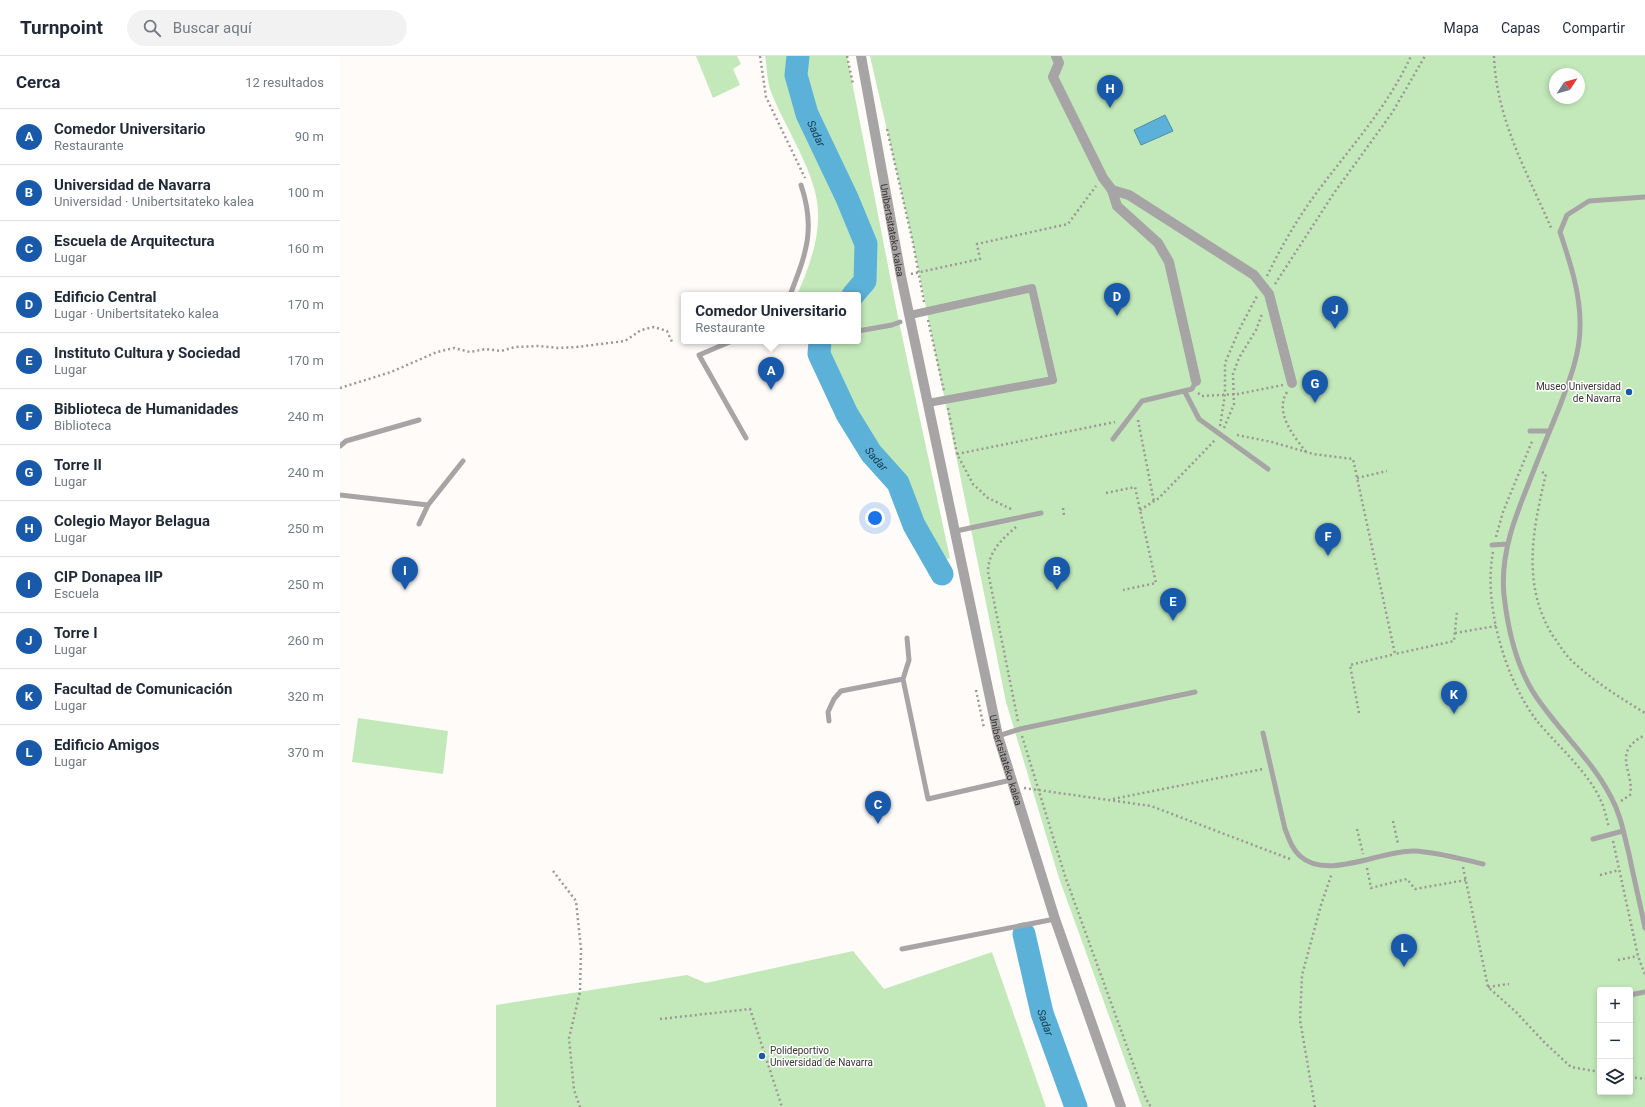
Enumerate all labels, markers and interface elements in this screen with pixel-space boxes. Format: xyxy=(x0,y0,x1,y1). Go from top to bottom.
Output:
search box xyxy=(127,10,407,46)
text: Turnpoint xyxy=(20,16,103,39)
icon: search xyxy=(141,17,163,39)
text: Buscar aquí xyxy=(173,19,252,37)
text: Mapa xyxy=(1444,20,1479,36)
text: Capas xyxy=(1501,20,1540,36)
text: Compartir xyxy=(1562,20,1625,36)
north arrow xyxy=(1549,68,1585,104)
text: Cerca xyxy=(16,72,60,92)
text: 12 resultados xyxy=(245,75,324,90)
pin: H xyxy=(1097,75,1123,108)
water label: Sadar xyxy=(804,118,828,149)
text: Comedor Universitario xyxy=(54,120,206,138)
text: A xyxy=(25,129,33,144)
text: 90 m xyxy=(295,129,324,144)
text: Restaurante xyxy=(54,138,124,153)
text: Universidad de Navarra xyxy=(54,176,211,194)
street label: Unibertsitateko kalea xyxy=(879,183,907,277)
text: B xyxy=(25,185,33,200)
text: 100 m xyxy=(287,185,324,200)
text: Universidad · Unibertsitateko kalea xyxy=(54,194,254,209)
text: Escuela de Arquitectura xyxy=(54,232,214,250)
text: C xyxy=(25,241,33,256)
text: 160 m xyxy=(287,241,324,256)
text: Lugar xyxy=(54,250,87,265)
pin: D xyxy=(1104,283,1130,316)
text: Edificio Central xyxy=(54,288,157,306)
popup xyxy=(681,292,861,344)
pin: J xyxy=(1322,296,1348,329)
text: D xyxy=(25,297,33,312)
text: 170 m xyxy=(287,297,324,312)
text: Comedor Universitario xyxy=(695,302,847,320)
text: Lugar · Unibertsitateko kalea xyxy=(54,306,219,321)
text: Restaurante xyxy=(695,320,765,335)
text: Instituto Cultura y Sociedad xyxy=(54,344,241,362)
text: E xyxy=(25,353,33,368)
text: 170 m xyxy=(287,353,324,368)
pin: A xyxy=(758,357,784,390)
text: Lugar xyxy=(54,362,87,377)
pin: G xyxy=(1302,370,1328,403)
place label: Museo Universidad de Navarra xyxy=(1536,381,1621,404)
marker: Museo Universidad de Navarra xyxy=(1624,387,1634,397)
text: Biblioteca de Humanidades xyxy=(54,400,239,418)
text: F xyxy=(25,409,33,424)
text: 240 m xyxy=(287,409,324,424)
text: Biblioteca xyxy=(54,418,111,433)
water label: Sadar xyxy=(862,445,891,474)
text: Torre II xyxy=(54,456,102,474)
text: G xyxy=(25,465,33,480)
text: 240 m xyxy=(287,465,324,480)
text: Lugar xyxy=(54,474,87,489)
your location xyxy=(865,508,885,528)
text: Colegio Mayor Belagua xyxy=(54,512,210,530)
text: H xyxy=(24,521,34,536)
text: 250 m xyxy=(287,521,324,536)
pin: F xyxy=(1315,523,1341,556)
text: Lugar xyxy=(54,530,87,545)
pin: I xyxy=(392,557,418,590)
pin: B xyxy=(1044,557,1070,590)
text: CIP Donapea IIP xyxy=(54,568,163,586)
text: I xyxy=(27,577,31,592)
text: 250 m xyxy=(287,577,324,592)
text: Escuela xyxy=(54,586,99,601)
pin: E xyxy=(1160,588,1186,621)
text: Torre I xyxy=(54,624,98,642)
text: J xyxy=(25,633,33,648)
text: 260 m xyxy=(287,633,324,648)
text: Lugar xyxy=(54,642,87,657)
text: Facultad de Comunicación xyxy=(54,680,232,698)
pin: K xyxy=(1441,681,1467,714)
text: K xyxy=(25,689,33,704)
text: 320 m xyxy=(287,689,324,704)
text: Lugar xyxy=(54,698,87,713)
street label: Unibertsitateko kalea xyxy=(988,713,1025,807)
text: Edificio Amigos xyxy=(54,736,159,754)
text: L xyxy=(25,745,33,760)
text: 370 m xyxy=(287,745,324,760)
text: Lugar xyxy=(54,754,87,769)
pin: C xyxy=(865,791,891,824)
pin: L xyxy=(1391,934,1417,967)
map controls xyxy=(1597,987,1633,1095)
button: + xyxy=(1597,987,1633,1023)
water label: Sadar xyxy=(1035,1008,1056,1038)
button: − xyxy=(1597,1023,1633,1059)
place label: Polideportivo Universidad de Navarra xyxy=(770,1045,873,1068)
marker: Polideportivo Universidad de Navarra xyxy=(757,1051,767,1061)
button: layers xyxy=(1597,1059,1633,1095)

